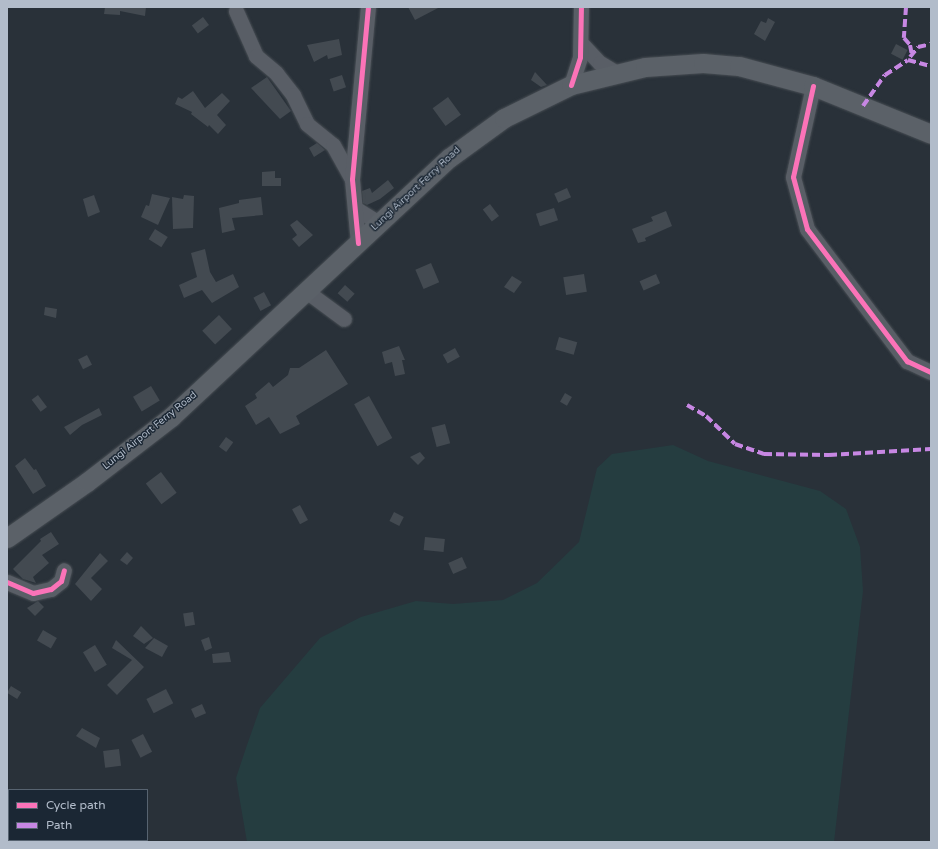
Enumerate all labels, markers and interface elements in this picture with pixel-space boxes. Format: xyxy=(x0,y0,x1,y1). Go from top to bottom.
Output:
street label: Lungi Airport Ferry Road xyxy=(369,144,463,234)
street label: Lungi Airport Ferry Road xyxy=(100,389,200,473)
legend xyxy=(8,789,148,841)
text: Cycle path xyxy=(46,798,105,812)
text: Path xyxy=(46,818,72,832)

